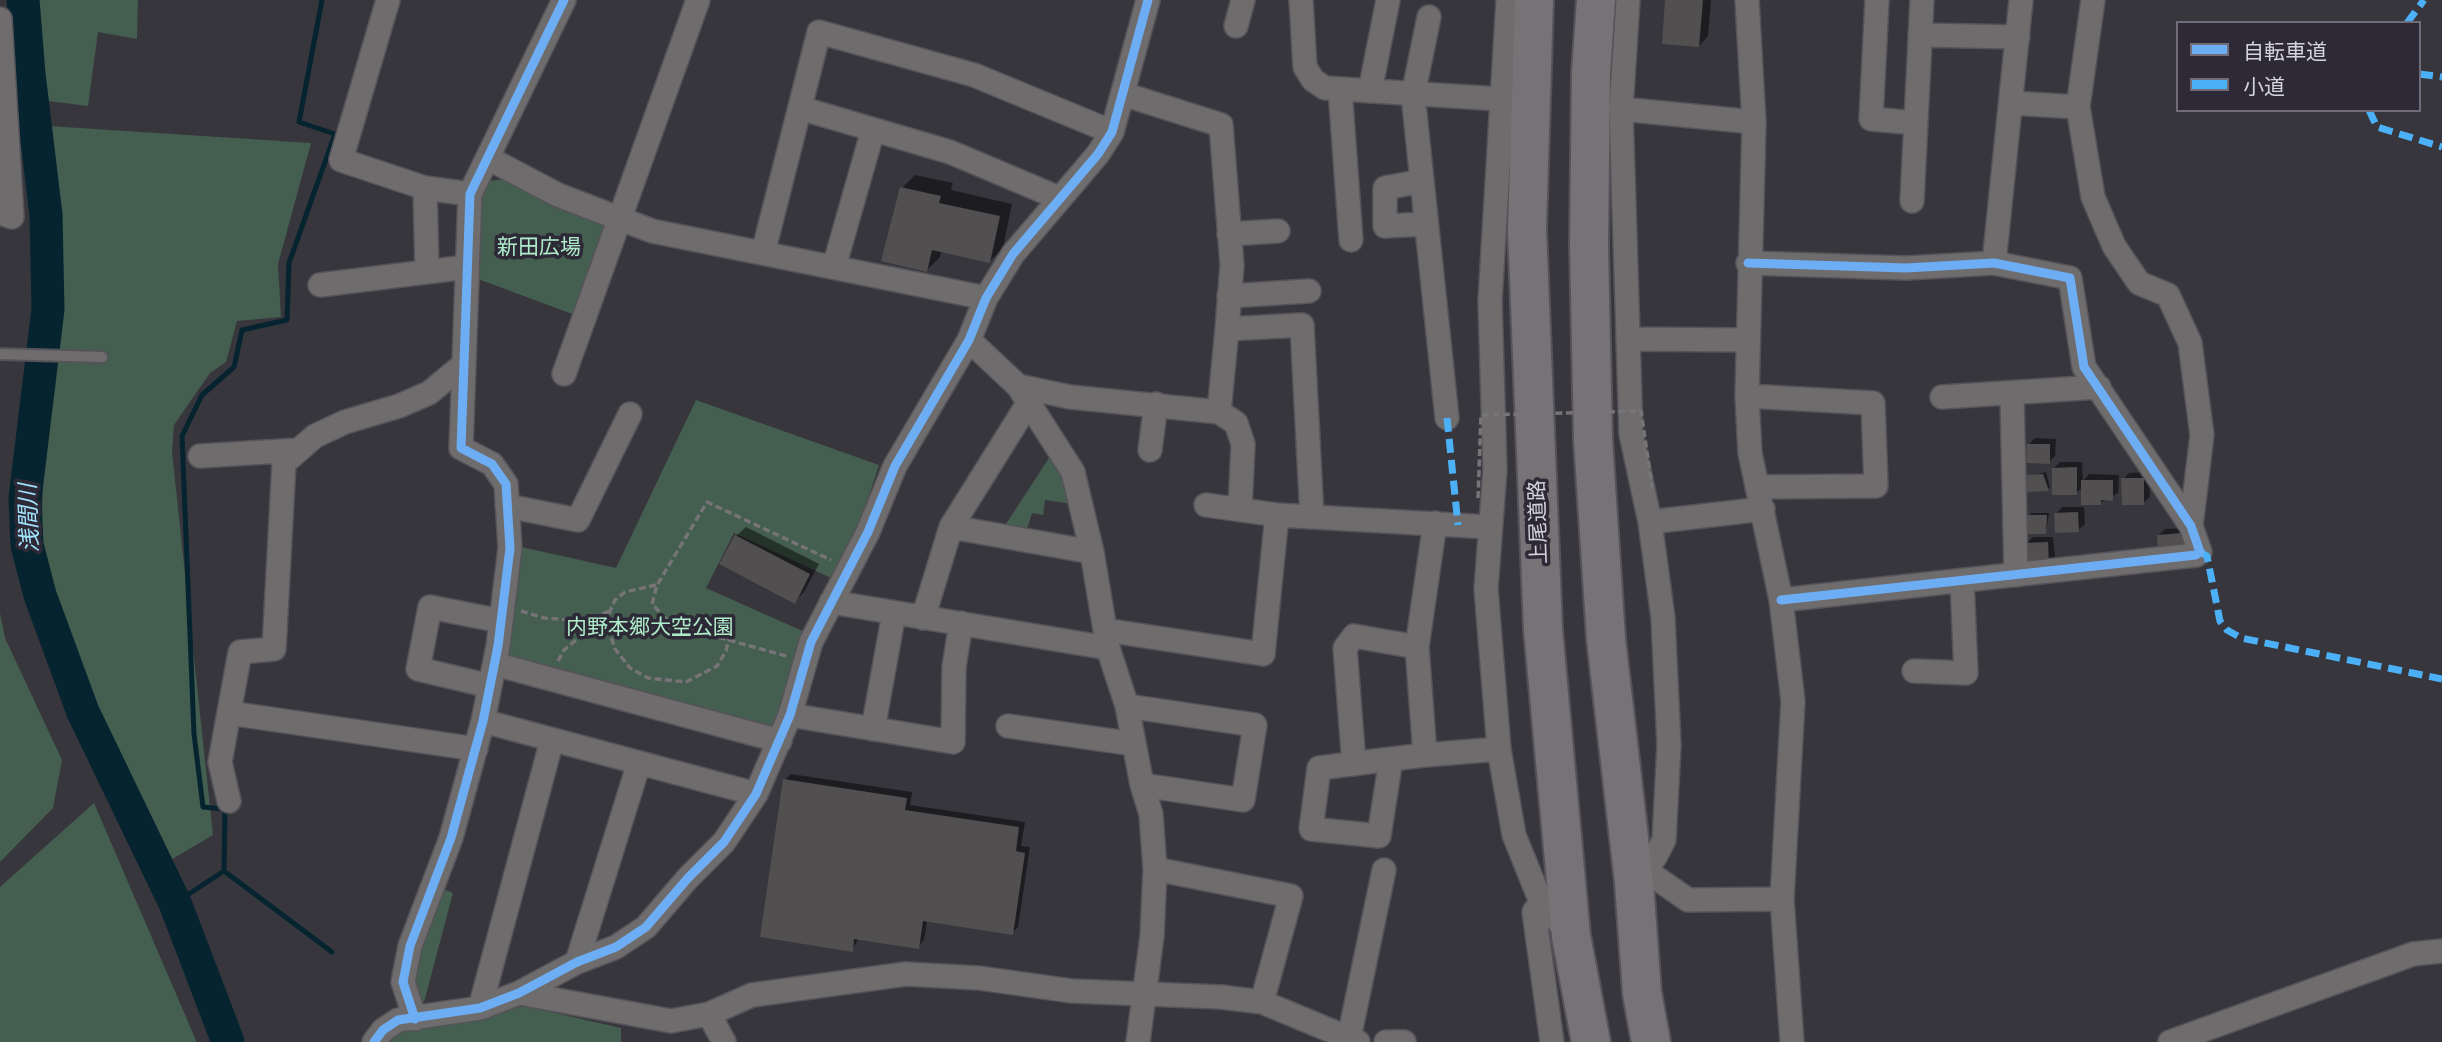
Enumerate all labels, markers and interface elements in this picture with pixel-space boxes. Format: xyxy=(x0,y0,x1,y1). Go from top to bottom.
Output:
legend xyxy=(2176,21,2421,112)
text: 自転車道 xyxy=(2243,37,2327,65)
text: 小道 xyxy=(2243,72,2285,100)
park label: 新田広場 xyxy=(497,235,581,261)
street label: 上尾道路 xyxy=(1525,480,1553,564)
water label: 浅間川 xyxy=(15,483,45,553)
park label: 内野本郷大空公園 xyxy=(566,615,734,641)

